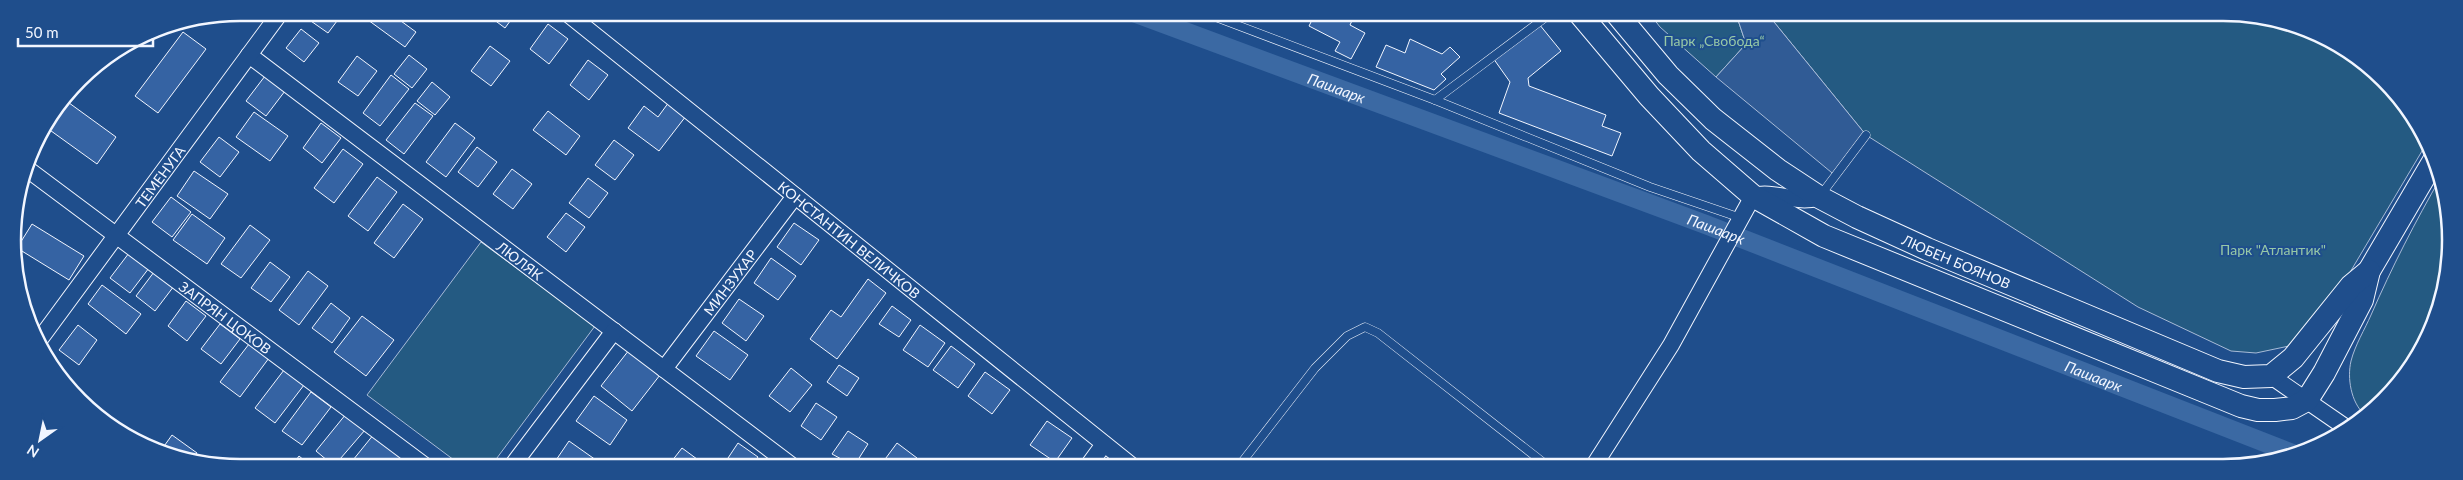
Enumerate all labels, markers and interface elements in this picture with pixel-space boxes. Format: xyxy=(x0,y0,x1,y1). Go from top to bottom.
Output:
scale bar xyxy=(18,15,152,47)
text: 50 m xyxy=(25,23,59,41)
park label: Парк „Свобода“ xyxy=(1663,32,1765,49)
water label: Пашаарк xyxy=(1305,69,1369,107)
street label: ТЕМЕНУГА xyxy=(131,142,188,211)
street label: КОНСТАНТИН ВЕЛИЧКОВ xyxy=(775,177,924,302)
water label: Пашаарк xyxy=(1685,210,1748,248)
street label: ЛЮБЕН БОЯНОВ xyxy=(1899,230,2013,292)
street label: ЛЮЛЯК xyxy=(493,237,547,283)
park label: Парк "Атлантик" xyxy=(2220,241,2326,258)
street label: МИНЗУХАР xyxy=(699,246,760,318)
street label: ЗАПРЯН ЦОКОВ xyxy=(176,277,275,357)
water label: Пашаарк xyxy=(2062,357,2126,395)
north arrow xyxy=(15,415,65,465)
text: N xyxy=(23,441,42,461)

